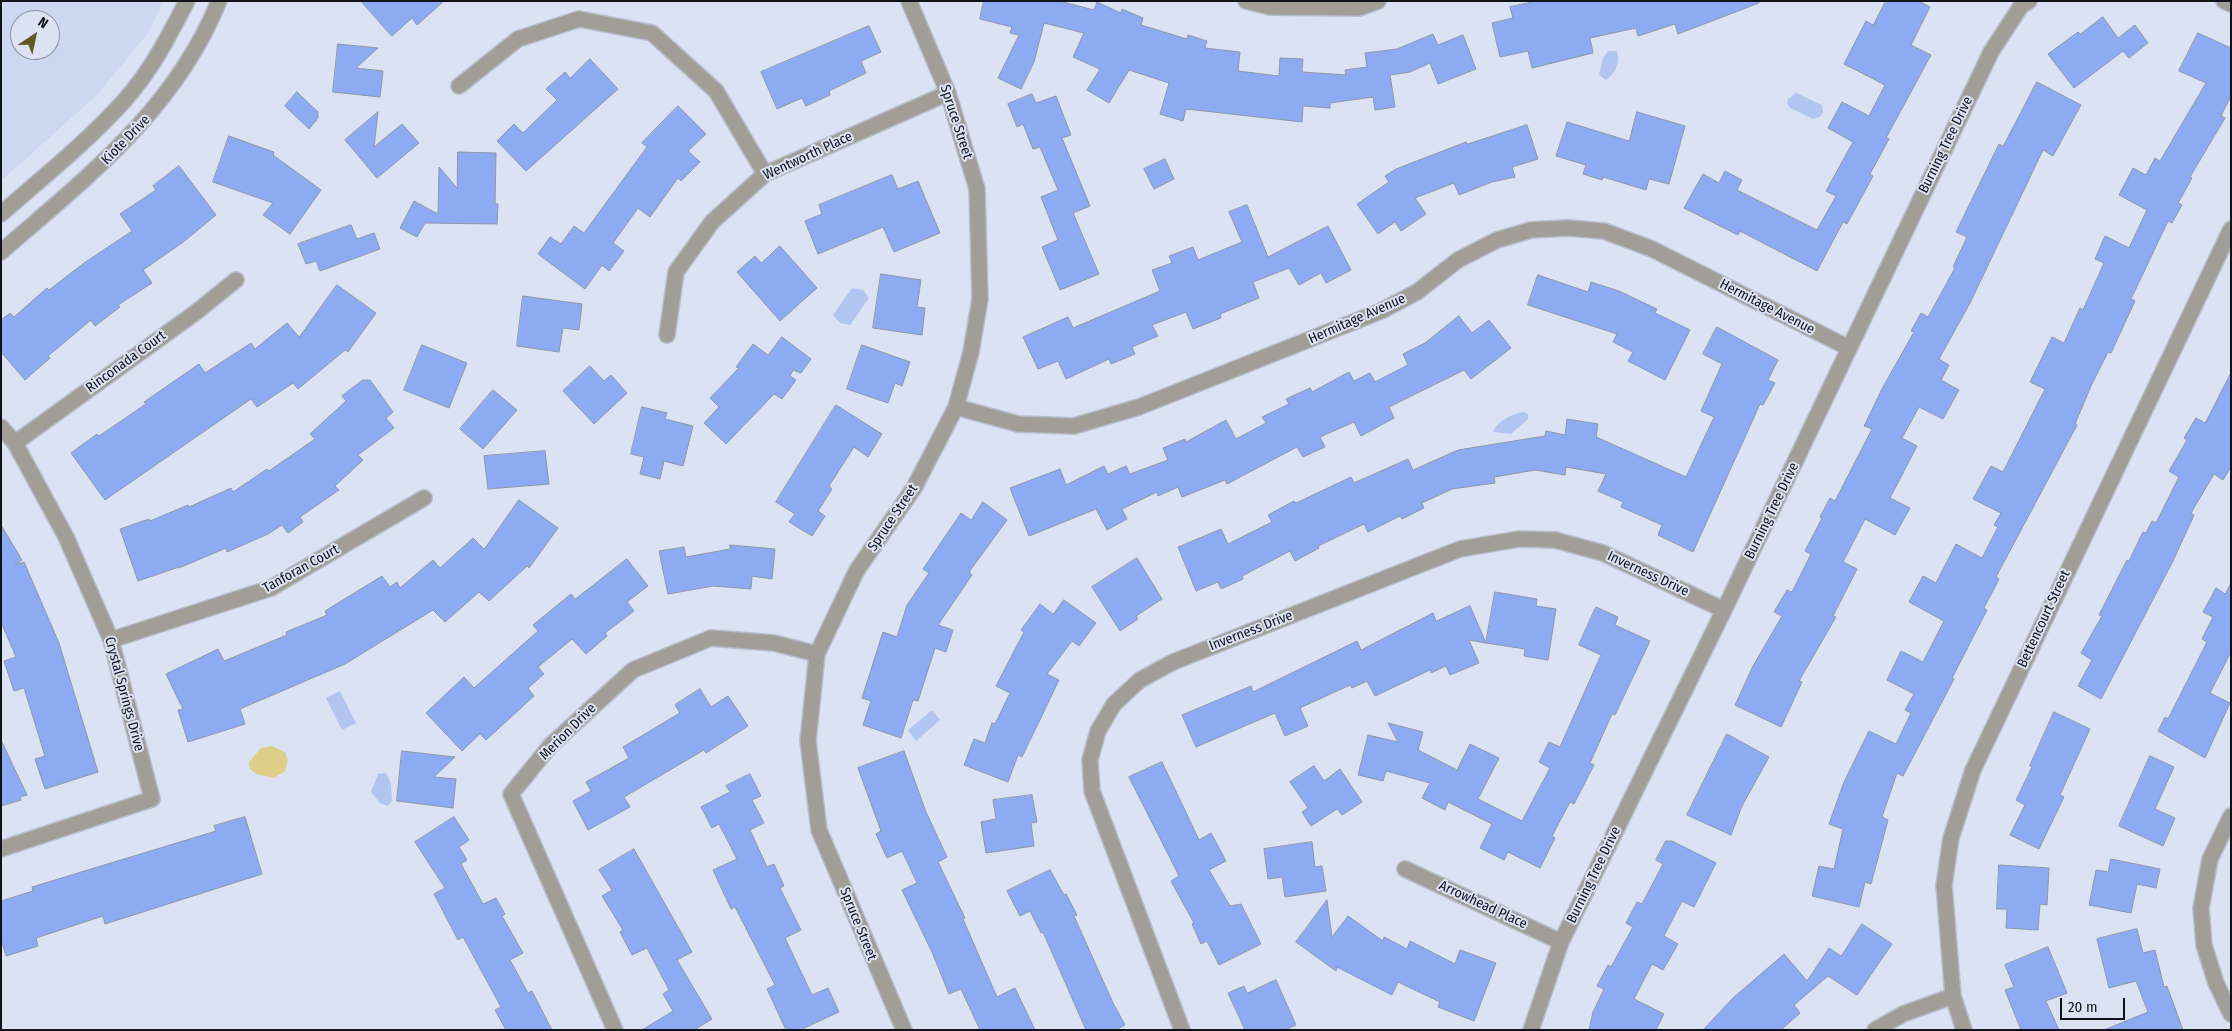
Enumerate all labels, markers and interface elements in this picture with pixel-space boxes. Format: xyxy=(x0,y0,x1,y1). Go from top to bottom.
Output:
north arrow xyxy=(10,10,60,60)
text: N xyxy=(35,14,51,32)
street label: Spruce Street xyxy=(936,83,976,161)
street label: Burning Tree Drive xyxy=(1915,94,1977,196)
street label: Kiote Drive xyxy=(98,112,154,168)
street label: Wentworth Place xyxy=(761,128,855,184)
street label: Hermitage Avenue xyxy=(1717,276,1817,338)
street label: Hermitage Avenue xyxy=(1306,290,1408,348)
street label: Rinconada Court xyxy=(83,327,169,397)
street label: Burning Tree Drive xyxy=(1741,460,1803,562)
street label: Spruce Street xyxy=(865,481,921,555)
street label: Tanforan Court xyxy=(260,541,342,597)
street label: Inverness Drive xyxy=(1605,548,1691,600)
street label: Bettencourt Street xyxy=(2014,568,2074,670)
street label: Inverness Drive xyxy=(1207,607,1295,655)
street label: Crystal Springs Drive xyxy=(101,635,147,753)
street label: Merion Drive xyxy=(536,700,600,764)
street label: Burning Tree Drive xyxy=(1563,824,1625,926)
street label: Arrowhead Place xyxy=(1436,877,1530,933)
street label: Spruce Street xyxy=(836,885,880,963)
scale bar xyxy=(2062,988,2127,1020)
text: 20 m xyxy=(2068,998,2098,1016)

